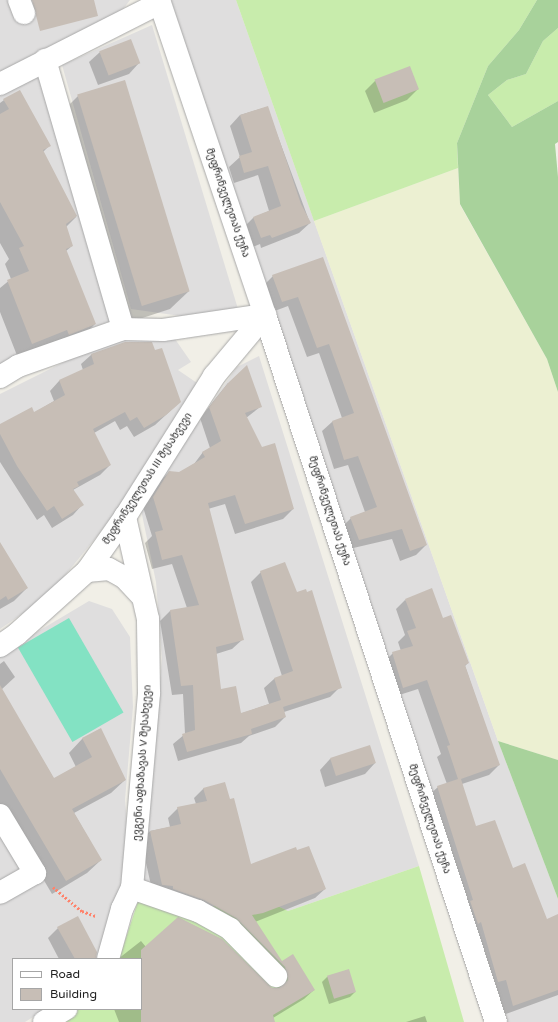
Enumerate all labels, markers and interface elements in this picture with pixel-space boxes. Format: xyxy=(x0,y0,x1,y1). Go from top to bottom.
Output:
street label: მეფრინველეთას ქუჩა xyxy=(203,147,251,259)
street label: მეფრინველეთას III შესახვევი xyxy=(101,411,195,547)
street label: მეფრინველეთას ქუჩა xyxy=(306,455,352,567)
street label: ევგენი აფხაზავას V შესახვევი xyxy=(132,685,154,841)
street label: მეფრინველეთას ქუჩა xyxy=(406,763,452,875)
legend xyxy=(12,958,142,1010)
text: Road xyxy=(50,967,80,981)
text: Building xyxy=(50,987,97,1001)

